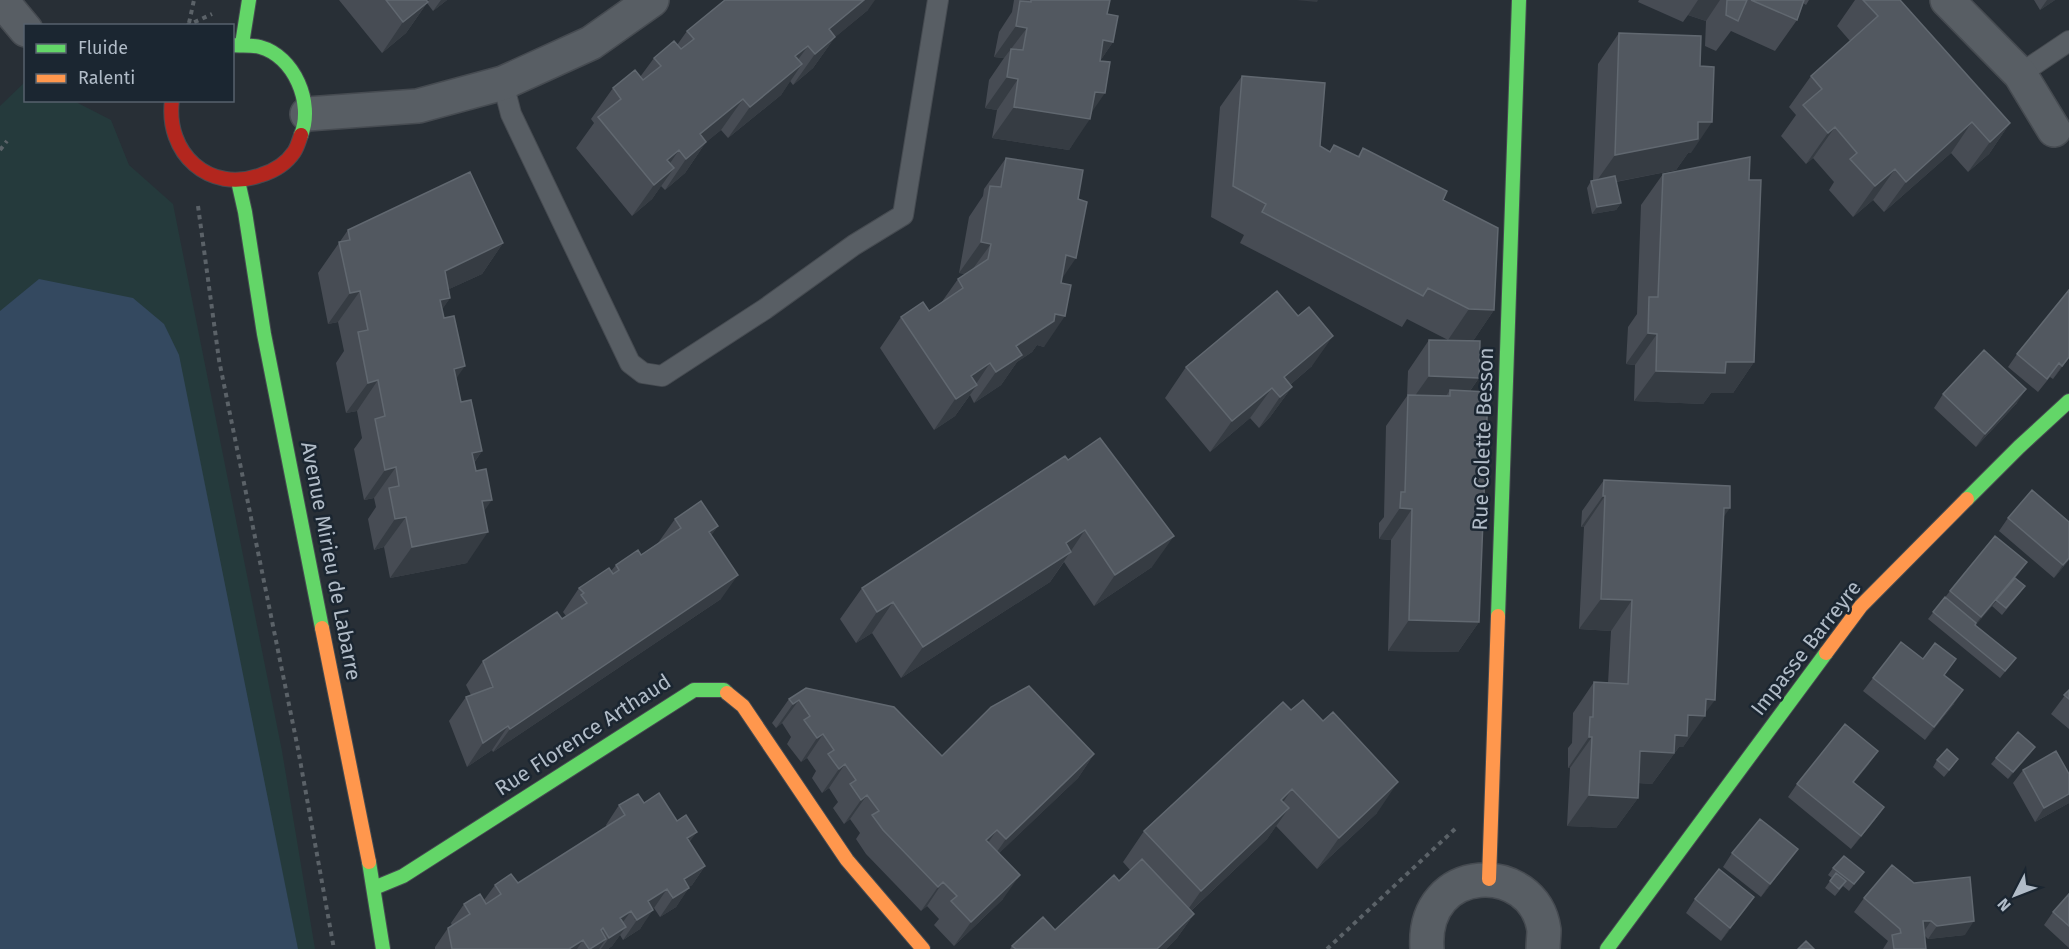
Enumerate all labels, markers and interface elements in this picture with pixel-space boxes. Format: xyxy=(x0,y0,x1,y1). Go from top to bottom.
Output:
legend xyxy=(24,24,234,102)
text: Fluide xyxy=(78,37,128,59)
text: Ralenti xyxy=(78,67,135,89)
street label: Rue Colette Besson xyxy=(1467,347,1499,531)
street label: Avenue Mirieu de Labarre xyxy=(295,439,367,683)
street label: Impasse Barreyre xyxy=(1745,575,1867,721)
street label: Rue Florence Arthaud xyxy=(490,668,676,802)
north arrow xyxy=(1985,865,2045,925)
text: N xyxy=(1994,894,2015,915)

